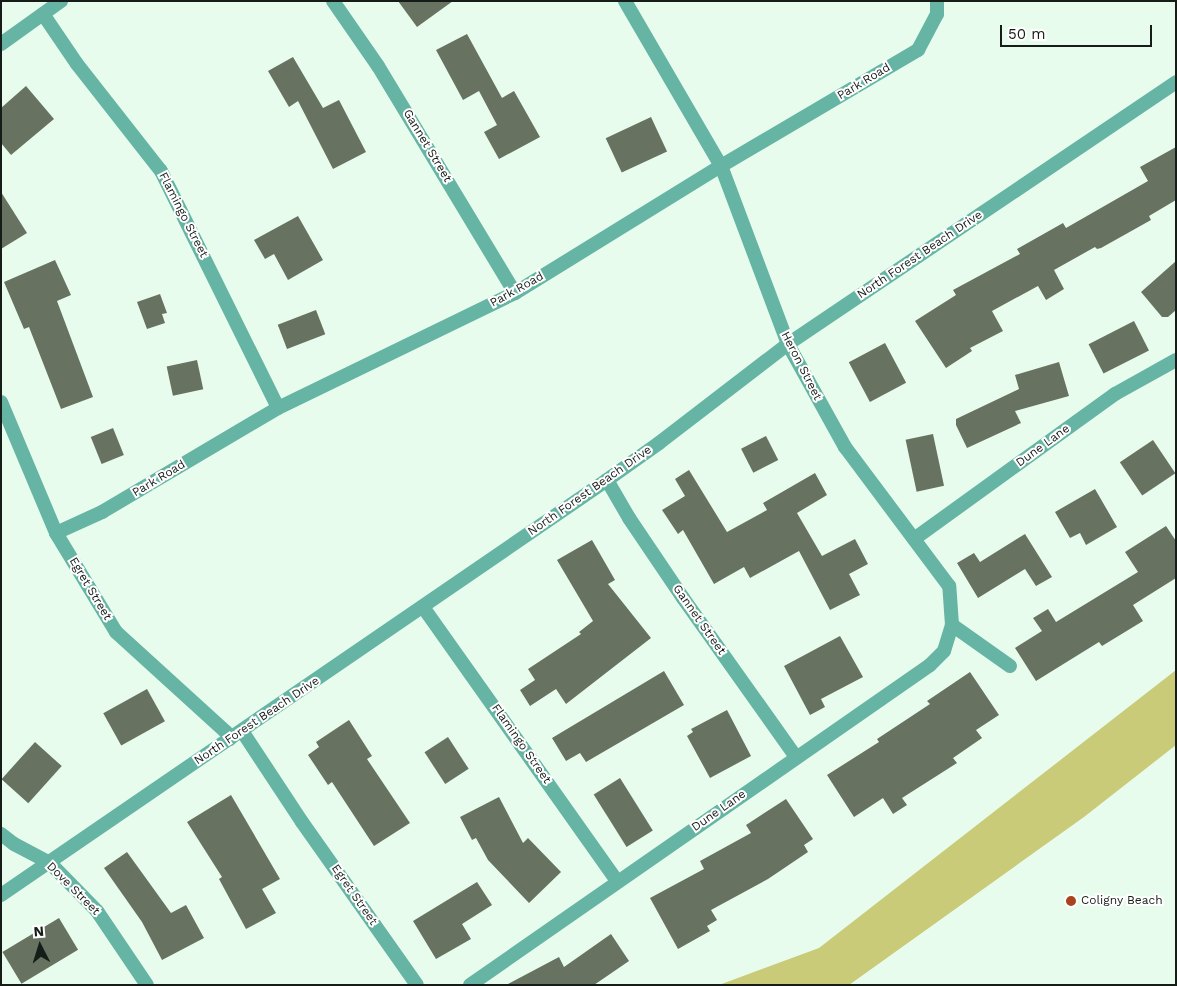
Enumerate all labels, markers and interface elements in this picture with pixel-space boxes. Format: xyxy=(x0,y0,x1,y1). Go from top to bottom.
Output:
scale bar xyxy=(1002,15,1154,47)
text: 50 m xyxy=(1008,25,1045,43)
street label: Park Road xyxy=(835,61,893,103)
street label: Gannet Street xyxy=(400,107,454,185)
street label: Flamingo Street xyxy=(155,170,211,260)
street label: North Forest Beach Drive xyxy=(855,208,985,302)
street label: Park Road xyxy=(488,269,546,311)
street label: Heron Street xyxy=(778,329,824,403)
street label: Dune Lane xyxy=(1013,422,1073,470)
street label: North Forest Beach Drive xyxy=(525,443,655,539)
street label: Park Road xyxy=(130,458,188,500)
street label: Egret Street xyxy=(66,555,114,623)
street label: Gannet Street xyxy=(669,582,729,658)
street label: North Forest Beach Drive xyxy=(192,674,322,768)
street label: Flamingo Street xyxy=(488,702,554,786)
street label: Dune Lane xyxy=(689,787,749,835)
street label: Dove Street xyxy=(43,859,103,919)
street label: Egret Street xyxy=(328,862,380,928)
place label: Coligny Beach xyxy=(1081,894,1163,908)
marker: Coligny Beach xyxy=(1065,895,1077,907)
north arrow xyxy=(15,921,65,971)
text: N xyxy=(33,923,45,939)

